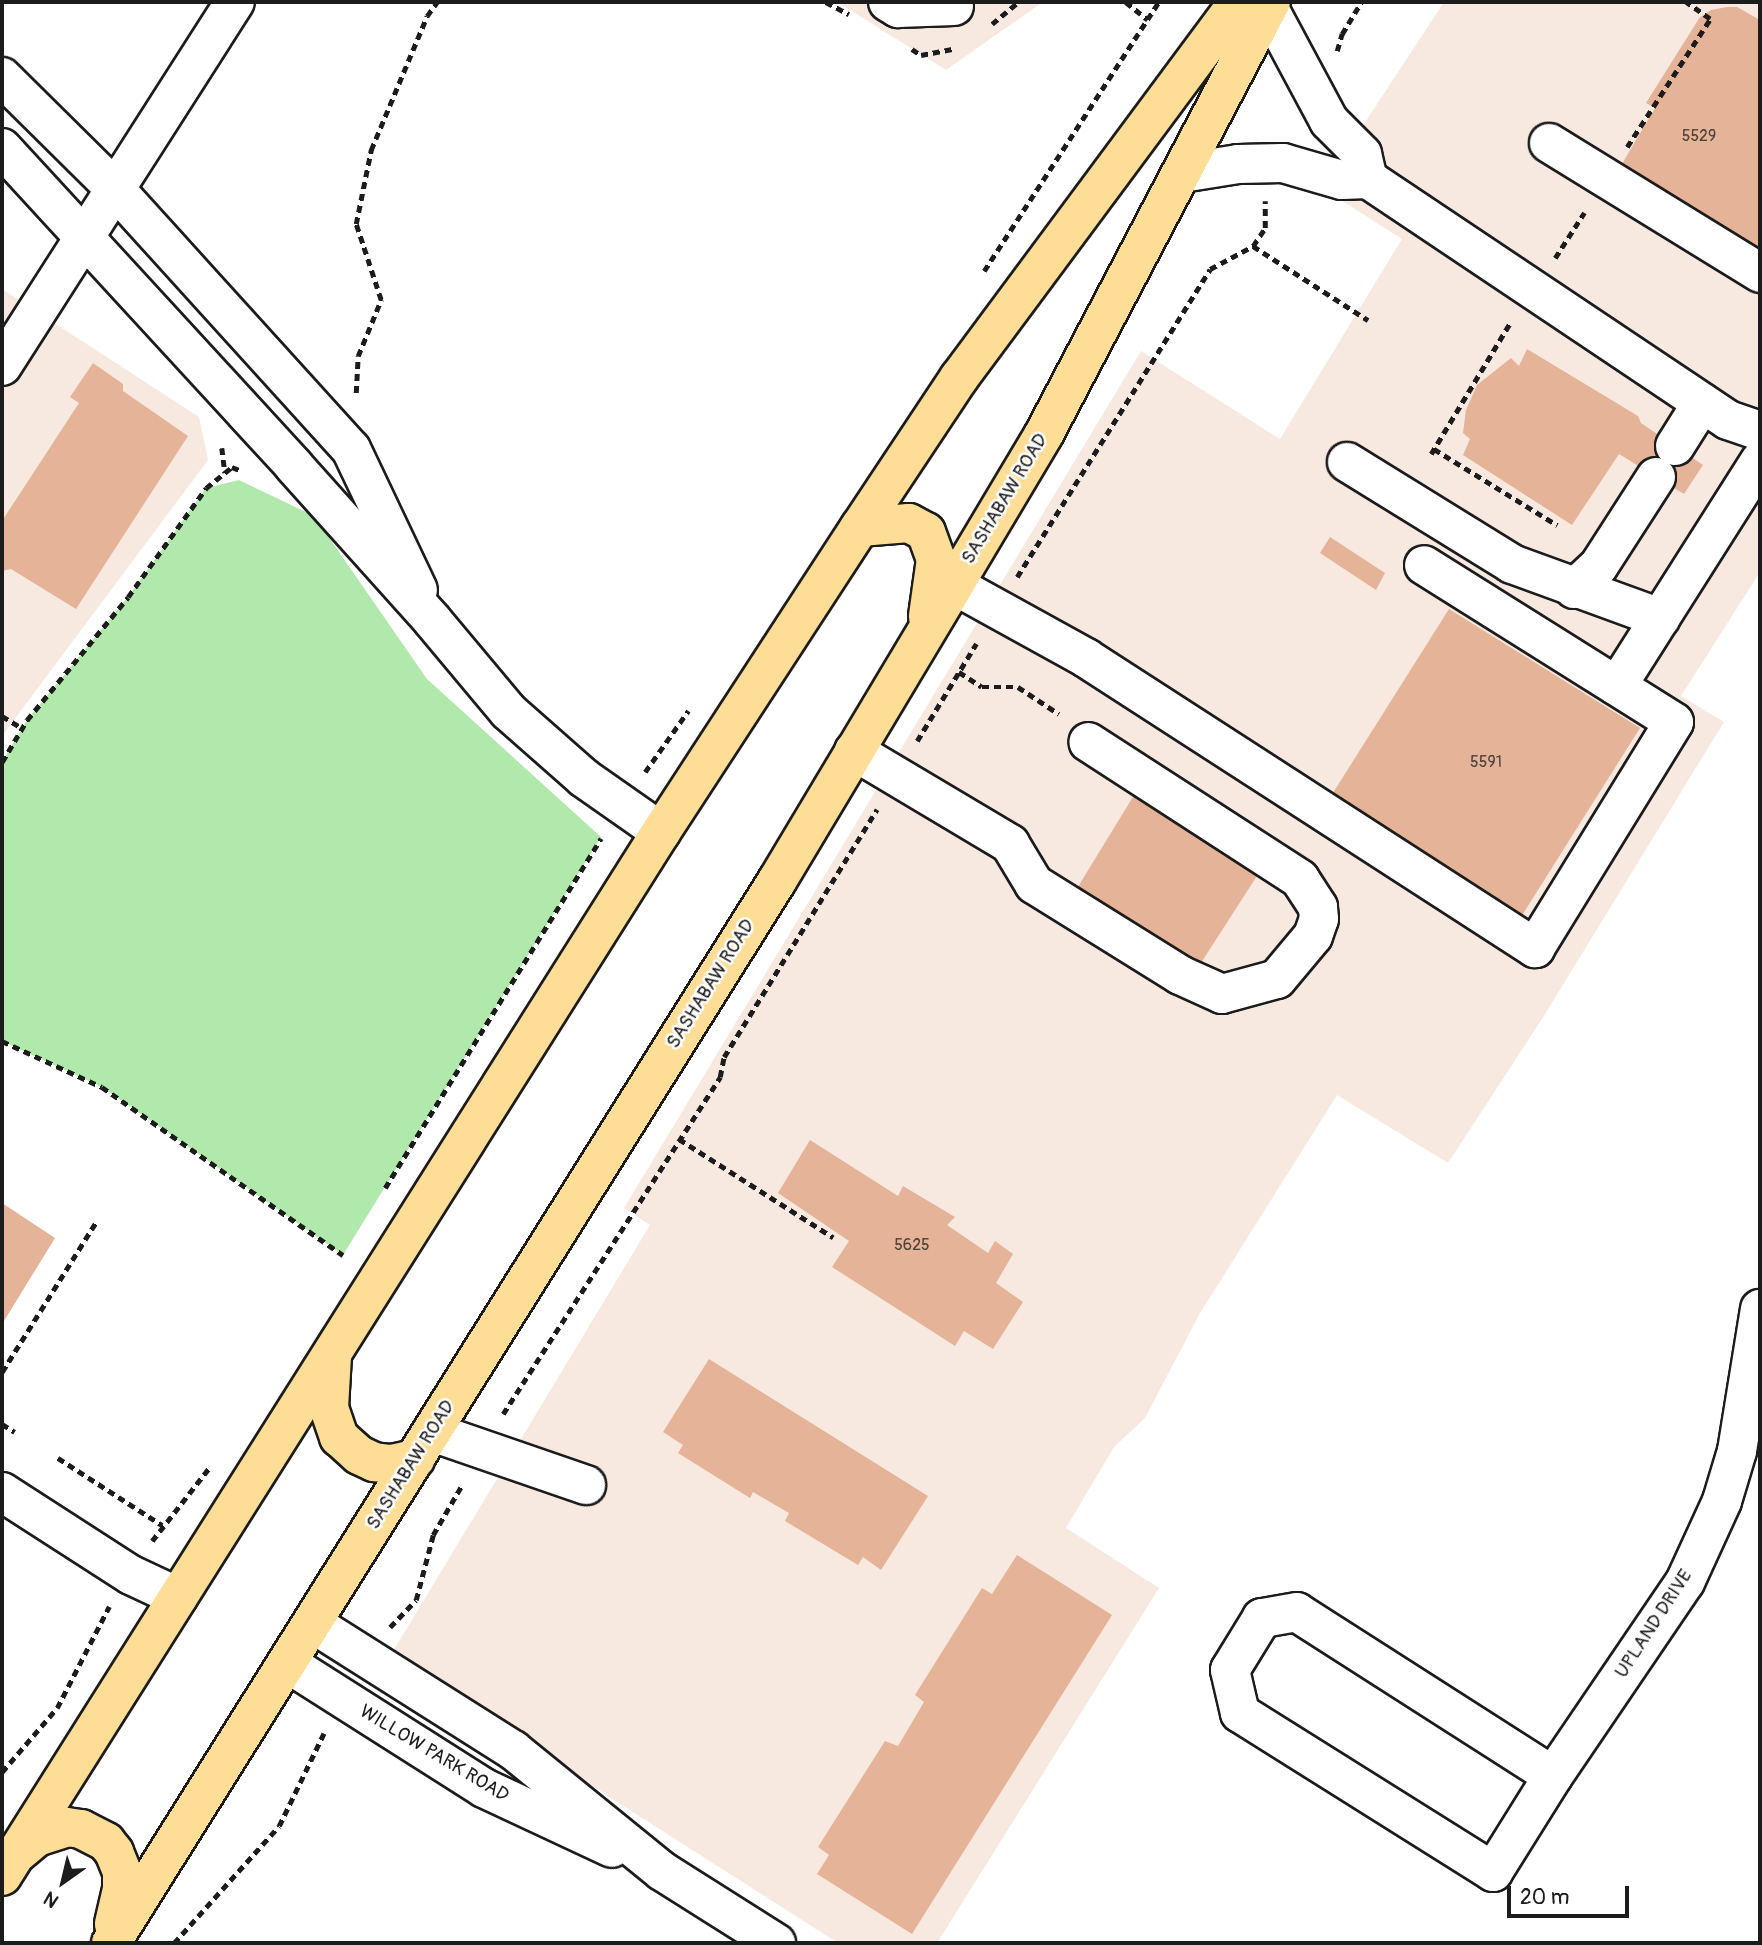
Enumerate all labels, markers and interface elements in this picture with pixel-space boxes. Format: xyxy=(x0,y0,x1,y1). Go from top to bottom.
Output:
house number: 5529 xyxy=(1682,126,1716,146)
street label: SASHABAW ROAD xyxy=(957,430,1053,568)
house number: 5591 xyxy=(1470,752,1502,772)
street label: SASHABAW ROAD xyxy=(662,915,760,1053)
house number: 5625 xyxy=(894,1235,930,1255)
street label: SASHABAW ROAD xyxy=(362,1396,460,1534)
street label: UPLAND DRIVE xyxy=(1611,1566,1697,1682)
street label: WILLOW PARK ROAD xyxy=(355,1700,513,1808)
north arrow xyxy=(28,1847,98,1917)
scale bar xyxy=(1510,1871,1632,1915)
text: 20 m xyxy=(1520,1884,1569,1911)
text: N xyxy=(39,1886,63,1913)

